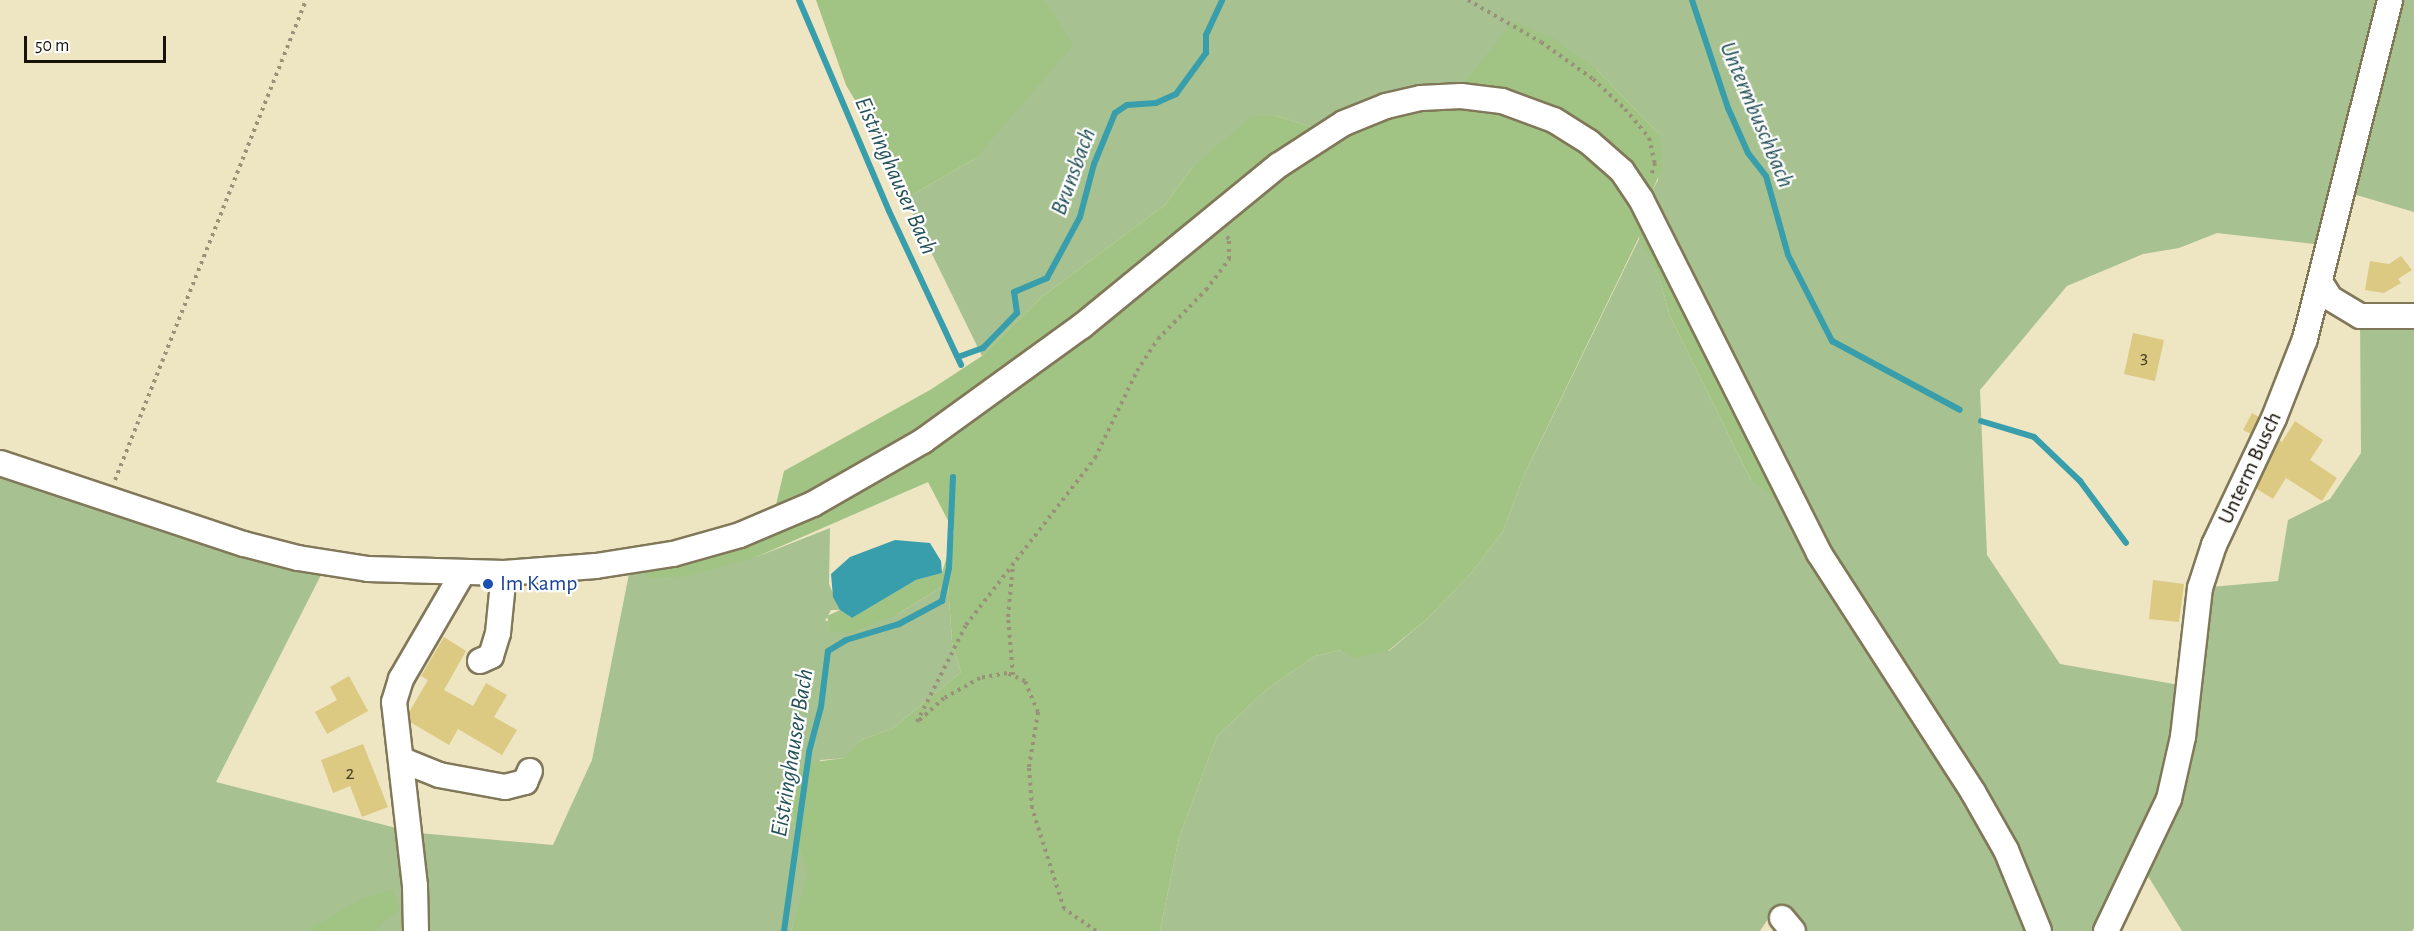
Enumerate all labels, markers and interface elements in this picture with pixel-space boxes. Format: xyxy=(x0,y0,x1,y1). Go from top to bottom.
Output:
scale bar xyxy=(27,24,170,62)
text: 50 m xyxy=(35,37,69,55)
water label: Untermbuschbach xyxy=(1712,38,1800,192)
water label: Eistringhauser Bach xyxy=(847,93,943,259)
water label: Brunsbach xyxy=(1045,125,1103,219)
house number: 3 xyxy=(2140,345,2148,369)
street label: Unterm Busch xyxy=(2212,408,2288,528)
place label: Im Kamp xyxy=(500,571,577,597)
marker: Im Kamp xyxy=(481,577,495,591)
water label: Eistringhauser Bach xyxy=(766,667,820,839)
house number: 2 xyxy=(345,761,355,785)

